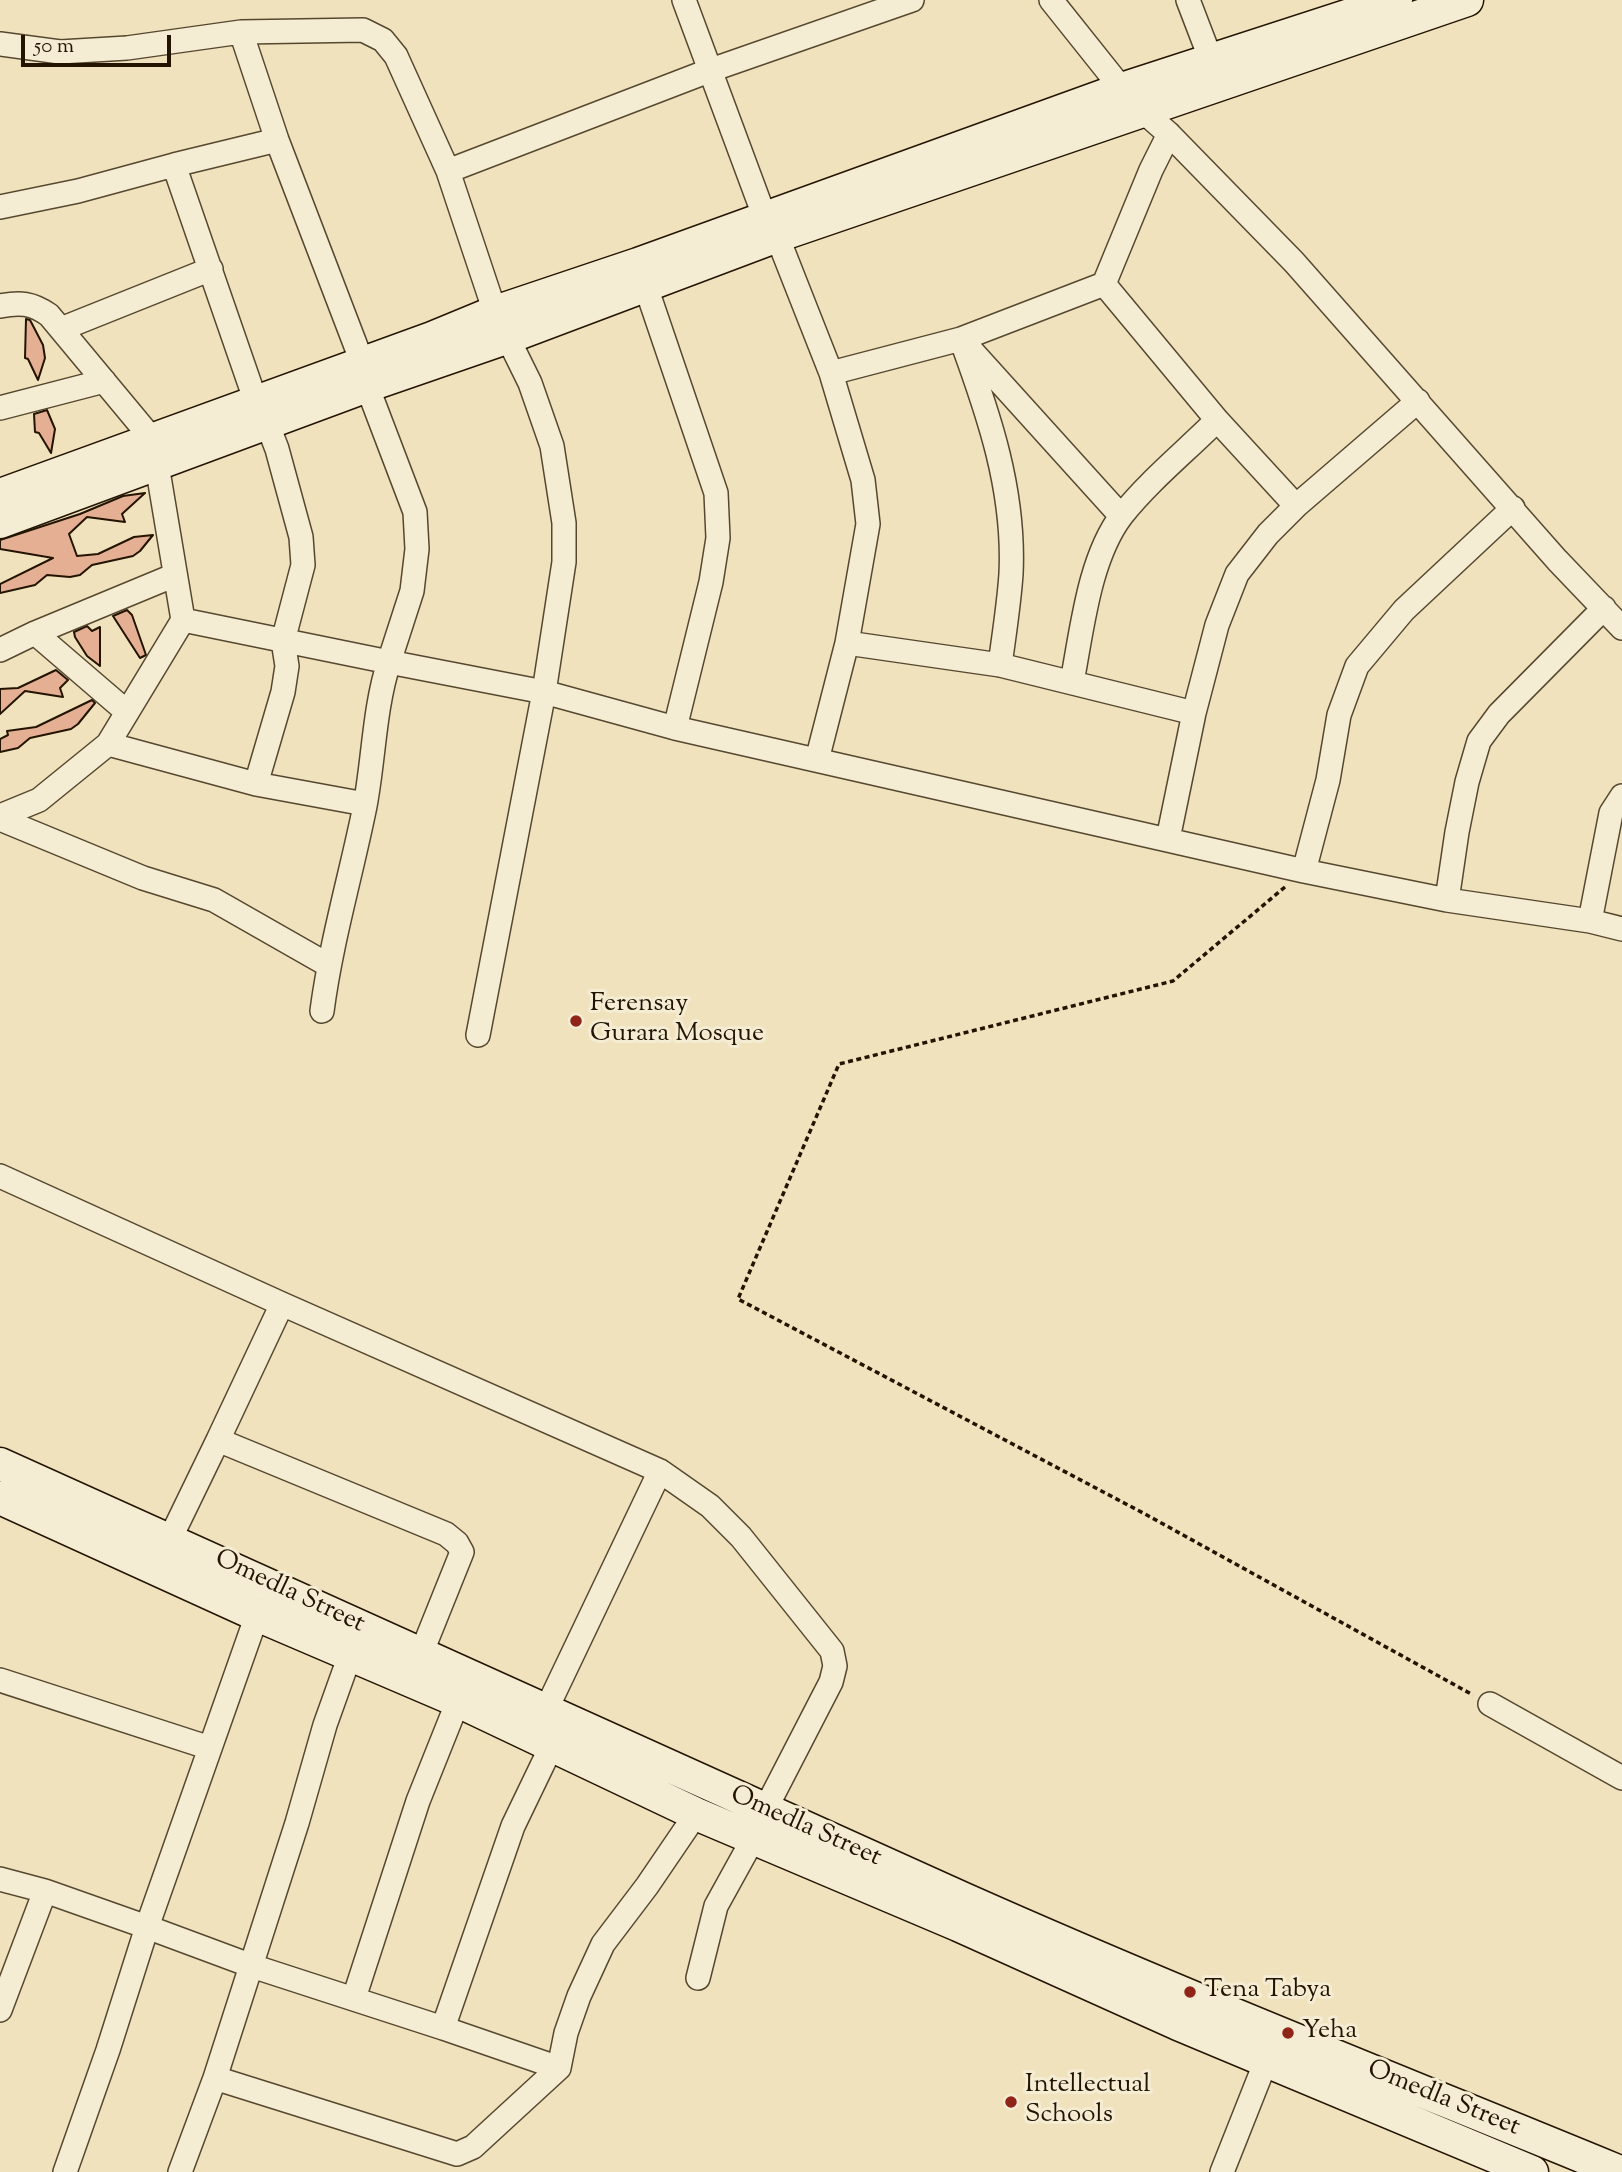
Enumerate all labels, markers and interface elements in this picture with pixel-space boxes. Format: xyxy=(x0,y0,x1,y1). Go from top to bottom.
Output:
scale bar xyxy=(24,21,175,65)
text: 50 m xyxy=(34,32,74,62)
place label: Ferensay Gurara Mosque xyxy=(590,990,764,1052)
marker: Ferensay Gurara Mosque xyxy=(568,1013,584,1029)
street label: Omedla Street xyxy=(209,1545,369,1641)
street label: Omedla Street xyxy=(725,1781,885,1875)
place label: Tena Tabya xyxy=(1204,1976,1331,2008)
marker: Tena Tabya xyxy=(1182,1984,1198,2000)
place label: Yeha xyxy=(1302,2017,1357,2049)
marker: Yeha xyxy=(1280,2025,1296,2041)
street label: Omedla Street xyxy=(1362,2055,1524,2145)
place label: Intellectual Schools xyxy=(1025,2071,1151,2132)
marker: Intellectual Schools xyxy=(1003,2094,1019,2110)

